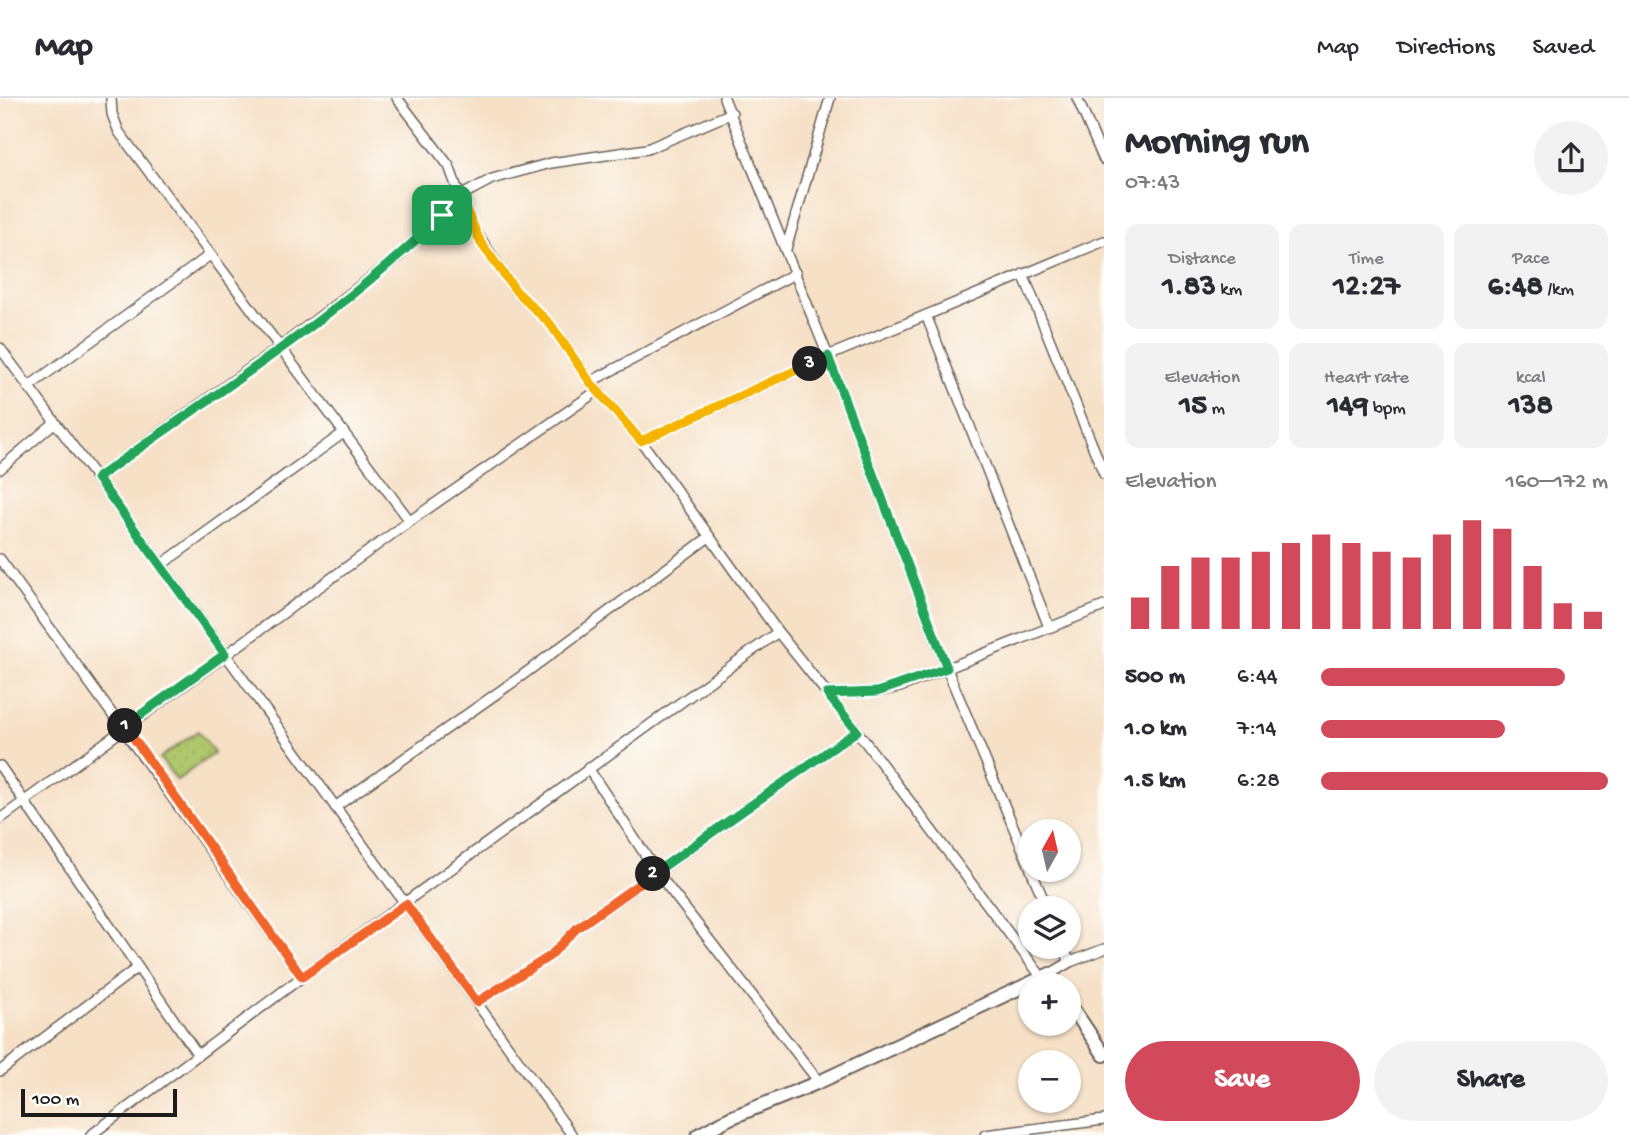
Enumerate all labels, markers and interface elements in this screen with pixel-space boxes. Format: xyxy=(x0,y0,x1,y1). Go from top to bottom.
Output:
text: Map xyxy=(35,29,92,67)
text: Map xyxy=(1317,34,1359,63)
text: Directions xyxy=(1397,34,1495,63)
text: Saved xyxy=(1533,34,1594,63)
button: share xyxy=(1534,121,1608,195)
text: Morning run xyxy=(1125,122,1309,166)
text: 07:43 xyxy=(1125,170,1180,197)
pin xyxy=(412,185,472,245)
icon: arrive xyxy=(423,196,461,234)
text: Distance xyxy=(1169,248,1236,271)
text: Time xyxy=(1349,248,1384,271)
text: Pace xyxy=(1512,248,1549,271)
text: 1.83 xyxy=(1162,271,1216,306)
text: 12:27 xyxy=(1333,271,1400,306)
text: 6:48 xyxy=(1488,271,1543,306)
text: km xyxy=(1216,279,1242,302)
text: /km xyxy=(1543,279,1574,302)
pin: 3 xyxy=(792,346,828,382)
text: 3 xyxy=(805,352,814,375)
text: Elevation xyxy=(1164,367,1240,390)
text: Heart rate xyxy=(1324,367,1409,390)
text: kcal xyxy=(1516,367,1546,390)
text: 15 xyxy=(1179,390,1207,425)
text: 149 xyxy=(1327,390,1368,425)
text: 138 xyxy=(1509,390,1553,425)
text: m xyxy=(1207,398,1225,421)
text: bpm xyxy=(1368,398,1406,421)
text: Elevation xyxy=(1125,469,1216,496)
text: 160–172 m xyxy=(1506,469,1608,496)
text: 500 m xyxy=(1125,664,1185,691)
text: 6:44 xyxy=(1237,664,1278,691)
pin: 1 xyxy=(108,708,142,744)
text: 1 xyxy=(121,714,128,737)
text: 1.0 km xyxy=(1125,716,1187,743)
text: 7:14 xyxy=(1237,716,1276,743)
text: 1.5 km xyxy=(1125,768,1186,795)
text: 6:28 xyxy=(1237,768,1280,795)
north arrow xyxy=(1018,819,1082,882)
map controls xyxy=(1018,819,1081,1113)
pin: 2 xyxy=(636,856,670,892)
text: 2 xyxy=(648,862,657,885)
button: layers xyxy=(1018,896,1081,959)
button: + xyxy=(1018,973,1081,1036)
button: Save xyxy=(1125,1041,1360,1121)
button: Share xyxy=(1374,1041,1608,1121)
button: − xyxy=(1018,1050,1081,1113)
scale bar xyxy=(21,1086,177,1118)
text: 100 m xyxy=(32,1089,79,1112)

